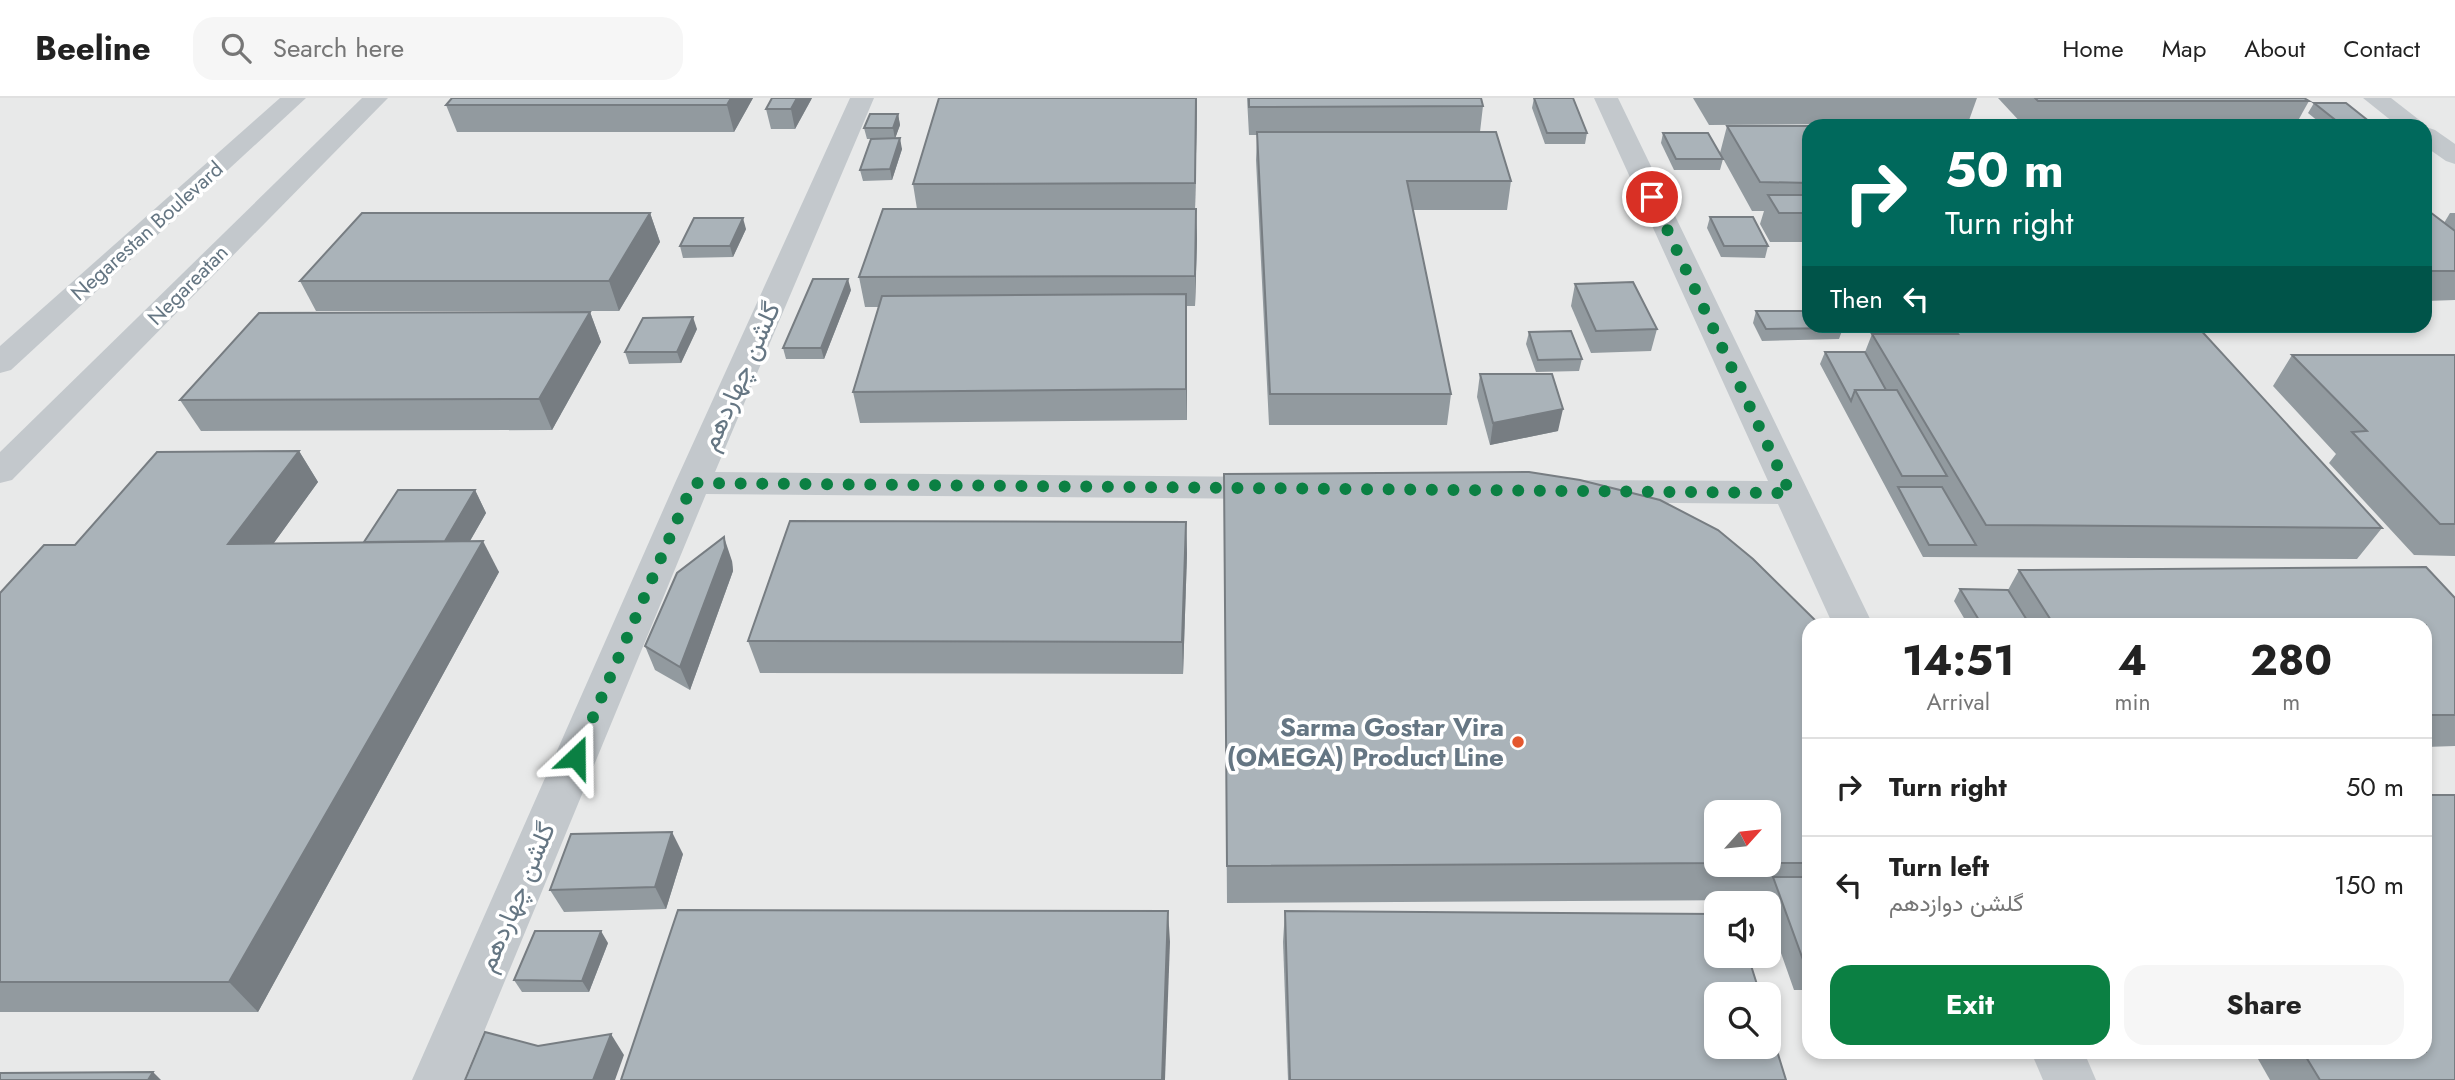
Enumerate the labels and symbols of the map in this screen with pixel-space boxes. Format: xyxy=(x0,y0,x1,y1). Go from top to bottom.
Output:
street label: Negarestan Boulevard xyxy=(64,154,230,308)
pin xyxy=(1622,167,1682,227)
street label: Negareatan xyxy=(141,238,235,332)
street label: گلشن چهاردهم xyxy=(690,295,790,457)
place label: Sarma Gostar Vira (OMEGA) Product Line xyxy=(1227,708,1504,776)
position arrow xyxy=(539,720,613,794)
marker: Sarma Gostar Vira (OMEGA) Product Line xyxy=(1510,734,1526,750)
north arrow xyxy=(1704,800,1782,877)
street label: گلشن چهاردهم xyxy=(467,816,565,978)

